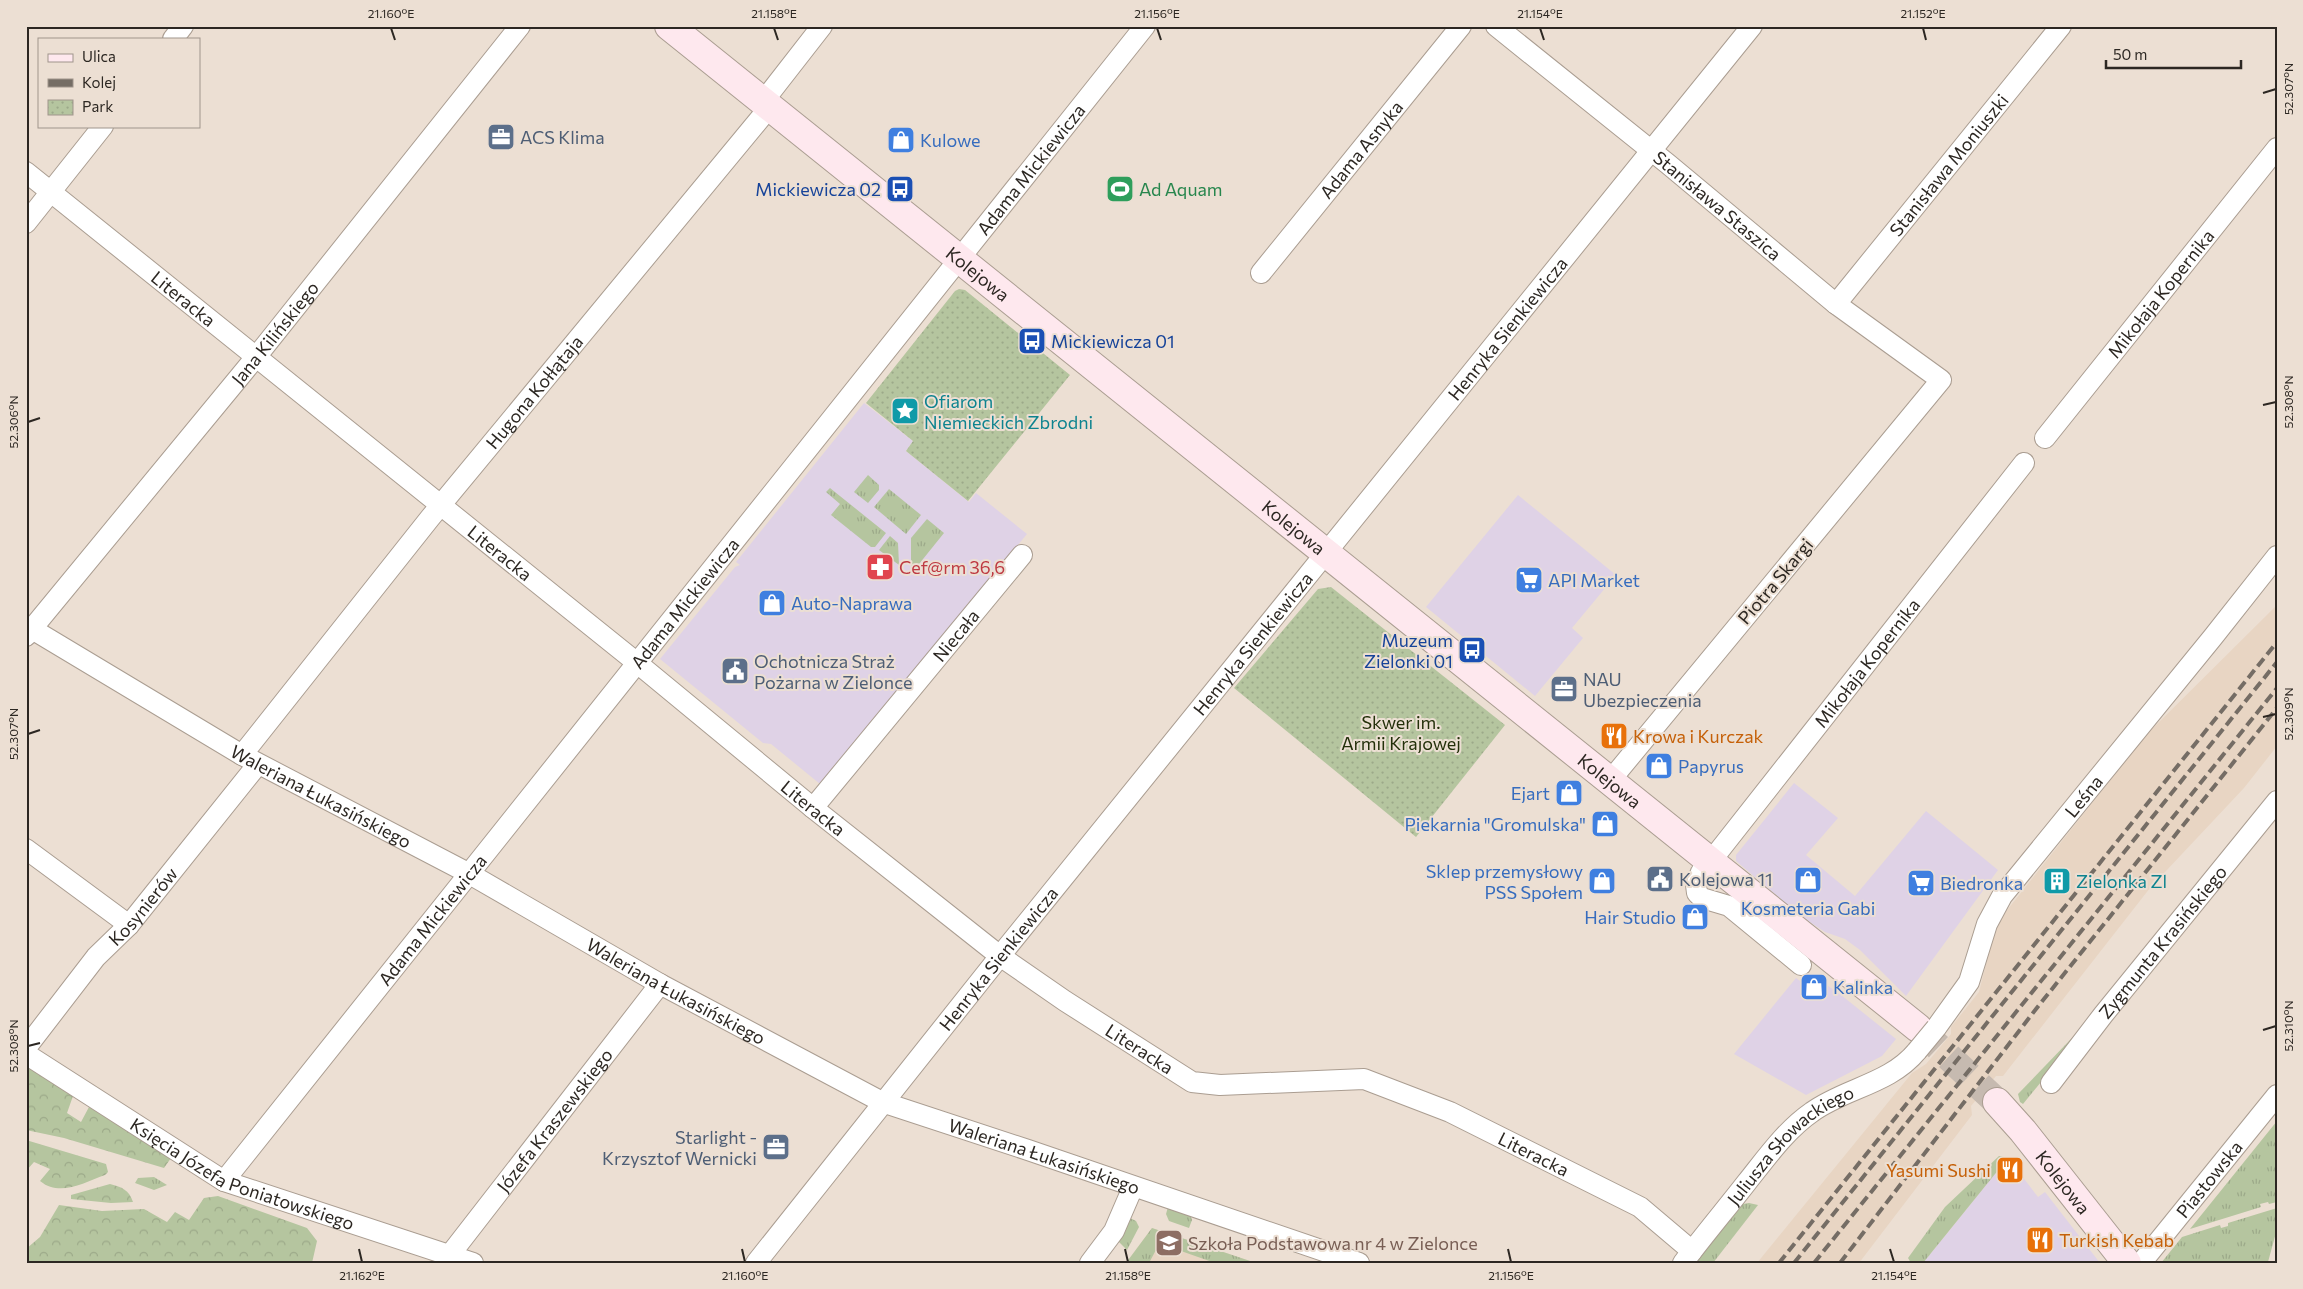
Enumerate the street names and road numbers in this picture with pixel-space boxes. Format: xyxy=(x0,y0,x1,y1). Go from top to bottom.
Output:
street label: Stanisława Moniuszki xyxy=(1884,89,2013,240)
street label: Adama Asnyka xyxy=(1315,96,1407,203)
street label: Adama Mickiewicza xyxy=(972,99,1090,239)
street label: Stanisława Staszica xyxy=(1649,146,1786,265)
street label: Mikołaja Kopernika xyxy=(2103,225,2219,362)
street label: Kolejowa xyxy=(942,242,1014,306)
street label: Henryka Sienkiewicza xyxy=(1443,253,1572,405)
street label: Literacka xyxy=(147,266,220,331)
street label: Jana Kilińskiego xyxy=(227,277,323,389)
street label: Hugona Kołłątaja xyxy=(481,331,587,453)
street label: Kolejowa xyxy=(1258,495,1330,559)
street label: Literacka xyxy=(463,520,537,585)
street label: Adama Mickiewicza xyxy=(626,533,744,673)
street label: Piotra Skargi xyxy=(1733,534,1817,628)
street label: Henryka Sienkiewicza xyxy=(1188,568,1317,719)
street label: Mikołaja Kopernika xyxy=(1809,594,1924,732)
street label: Niecała xyxy=(928,605,984,666)
street label: Waleriana Łukasińskiego xyxy=(227,740,415,852)
street label: Kolejowa xyxy=(1574,749,1646,813)
street label: Leśna xyxy=(2060,771,2107,822)
street label: Literacka xyxy=(777,775,850,840)
street label: Adama Mickiewicza xyxy=(373,850,491,990)
street label: Zygmunta Krasińskiego xyxy=(2094,861,2231,1023)
street label: Kosynierów xyxy=(104,863,182,950)
street label: Henryka Sienkiewicza xyxy=(934,882,1062,1035)
street label: Waleriana Łukasińskiego xyxy=(583,933,769,1049)
street label: Literacka xyxy=(1102,1019,1178,1078)
street label: Józefa Kraszewskiego xyxy=(492,1044,617,1196)
street label: Juliusza Słowackiego xyxy=(1722,1081,1857,1209)
street label: Księcia Józefa Poniatowskiego xyxy=(126,1113,357,1234)
street label: Waleriana Łukasińskiego xyxy=(946,1114,1143,1198)
street label: Literacka xyxy=(1495,1127,1573,1181)
street label: Piastowska xyxy=(2171,1136,2247,1222)
street label: Kolejowa xyxy=(2031,1146,2095,1218)

